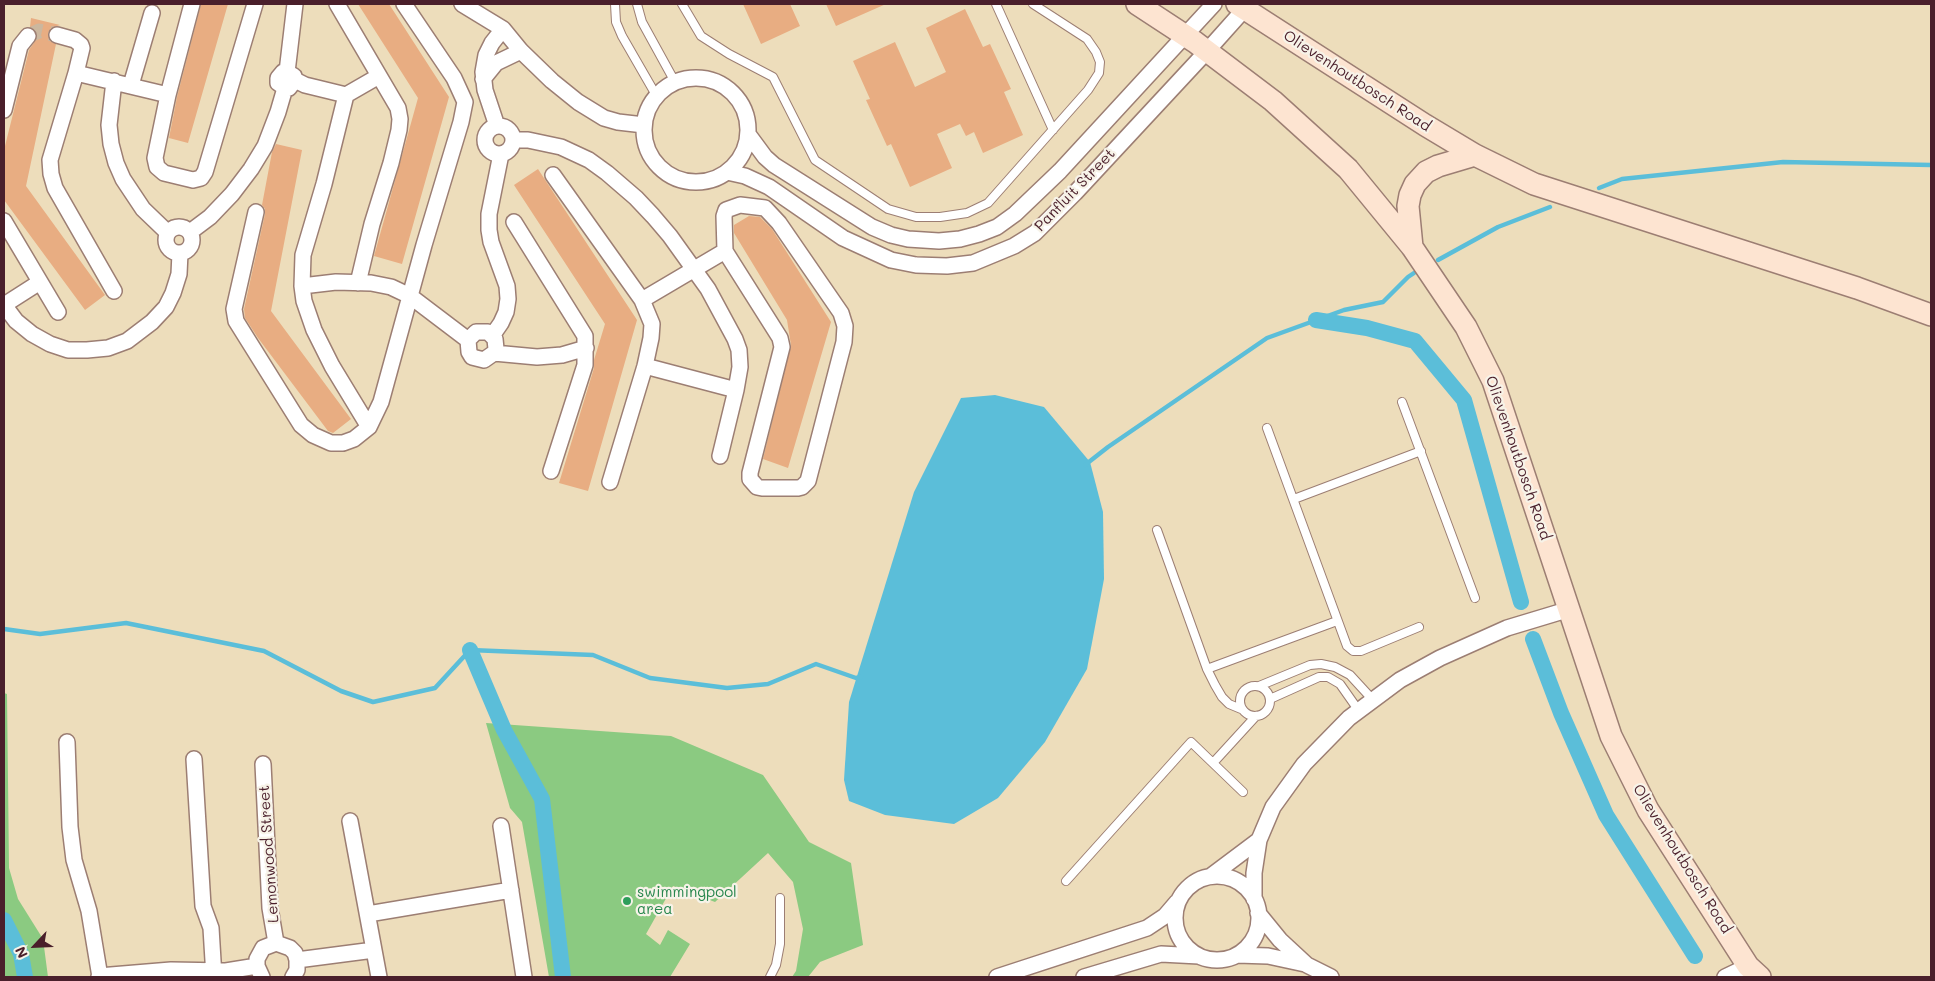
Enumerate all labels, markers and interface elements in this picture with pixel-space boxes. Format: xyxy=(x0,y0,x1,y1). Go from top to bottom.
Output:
street label: Olievenhoutbosch Road xyxy=(1280,27,1434,135)
street label: Panfluit Street xyxy=(1031,145,1119,235)
street label: Olievenhoutbosch Road xyxy=(1481,374,1555,542)
street label: Olievenhoutbosch Road xyxy=(1629,781,1735,937)
street label: Lemonwood Street xyxy=(255,785,283,923)
place label: swimmingpool area xyxy=(637,883,737,918)
marker: swimmingpool area xyxy=(621,895,633,907)
north arrow xyxy=(10,921,60,971)
text: N xyxy=(10,944,32,961)

